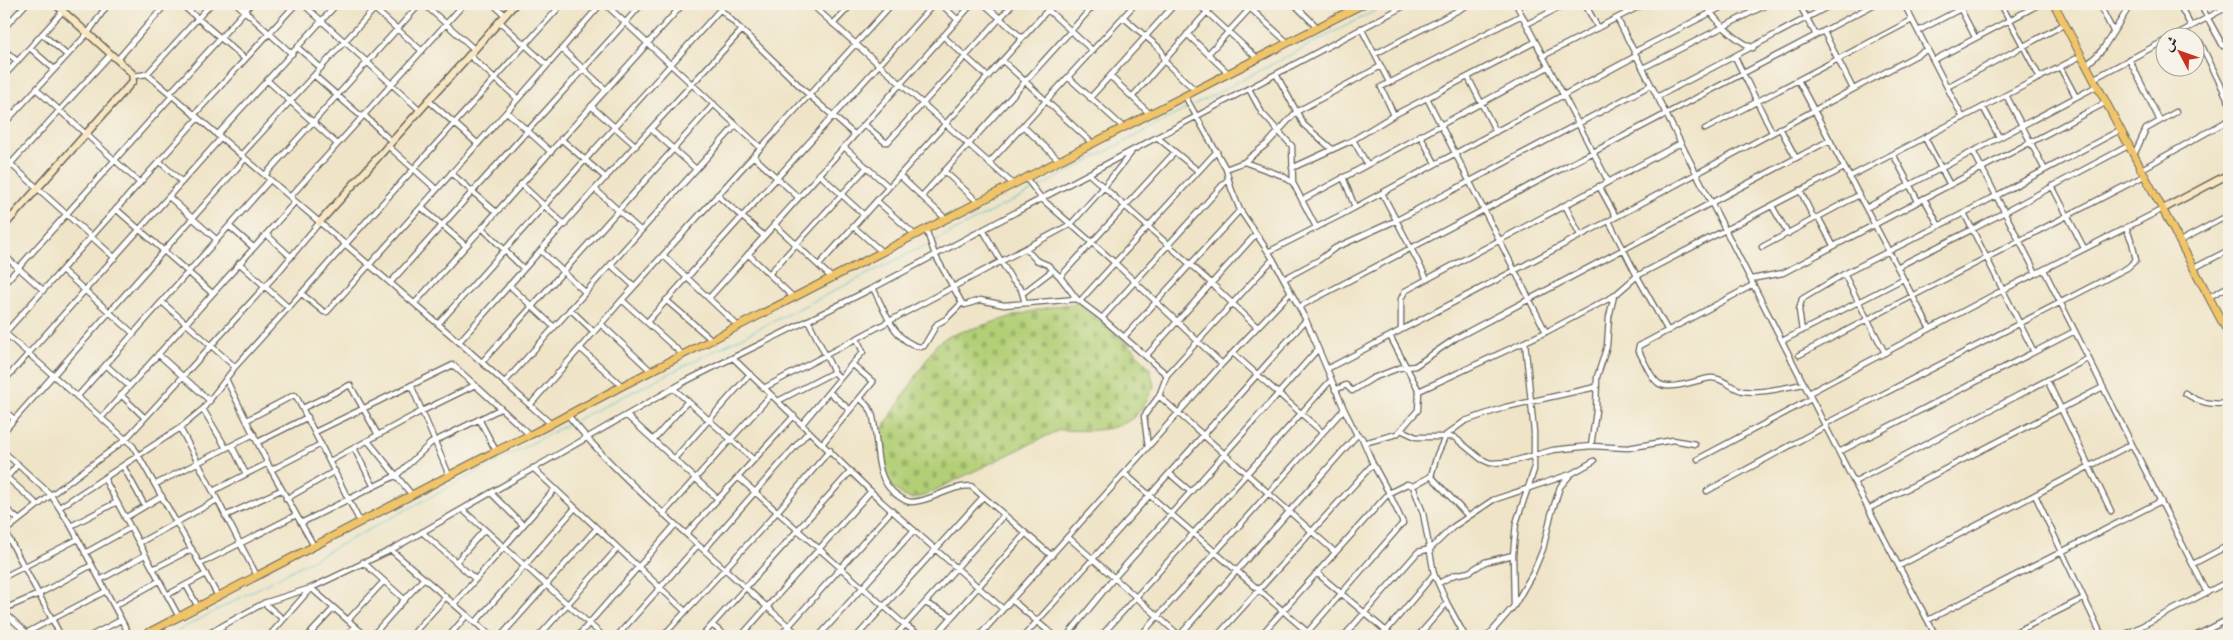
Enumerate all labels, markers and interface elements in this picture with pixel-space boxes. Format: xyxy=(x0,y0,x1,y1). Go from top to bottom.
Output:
north arrow xyxy=(2156,28,2206,78)
text: ش xyxy=(2161,34,2181,54)

